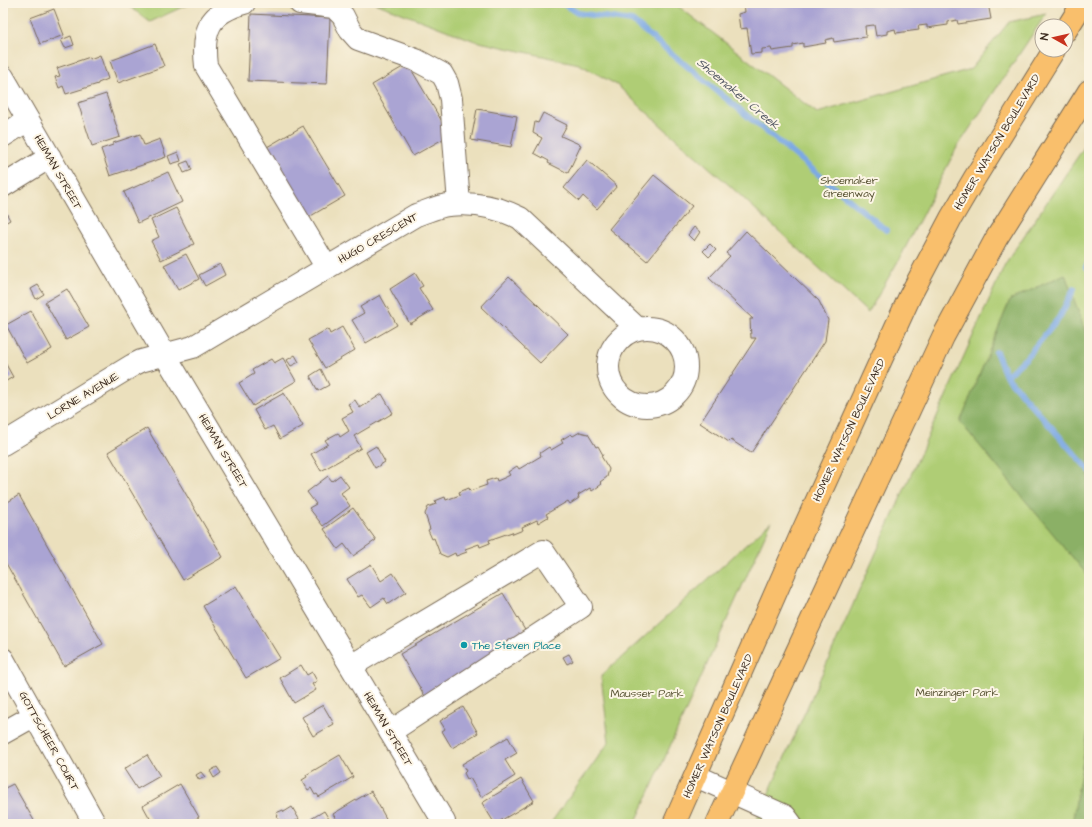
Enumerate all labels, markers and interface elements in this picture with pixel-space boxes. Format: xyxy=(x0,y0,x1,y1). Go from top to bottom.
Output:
north arrow xyxy=(1034,18,1074,58)
text: N xyxy=(1037,32,1053,41)
water label: Shoemaker Creek xyxy=(693,54,783,134)
street label: HOMER WATSON BOULEVARD xyxy=(950,71,1044,213)
street label: HEIMAN STREET xyxy=(31,132,86,212)
park label: Shoemaker Greenway xyxy=(820,173,878,202)
street label: HUGO CRESCENT xyxy=(336,209,421,267)
street label: HOMER WATSON BOULEVARD xyxy=(809,356,889,504)
street label: LORNE AVENUE xyxy=(45,369,122,423)
street label: HEIMAN STREET xyxy=(195,411,251,491)
place label: The Steven Place xyxy=(472,638,561,653)
marker: The Steven Place xyxy=(459,640,469,650)
street label: HOMER WATSON BOULEVARD xyxy=(679,652,757,800)
park label: Meinzinger Park xyxy=(916,685,998,701)
park label: Mausser Park xyxy=(610,686,684,701)
street label: GOTTSCHEER COURT xyxy=(15,689,83,794)
street label: HEIMAN STREET xyxy=(360,689,416,769)

